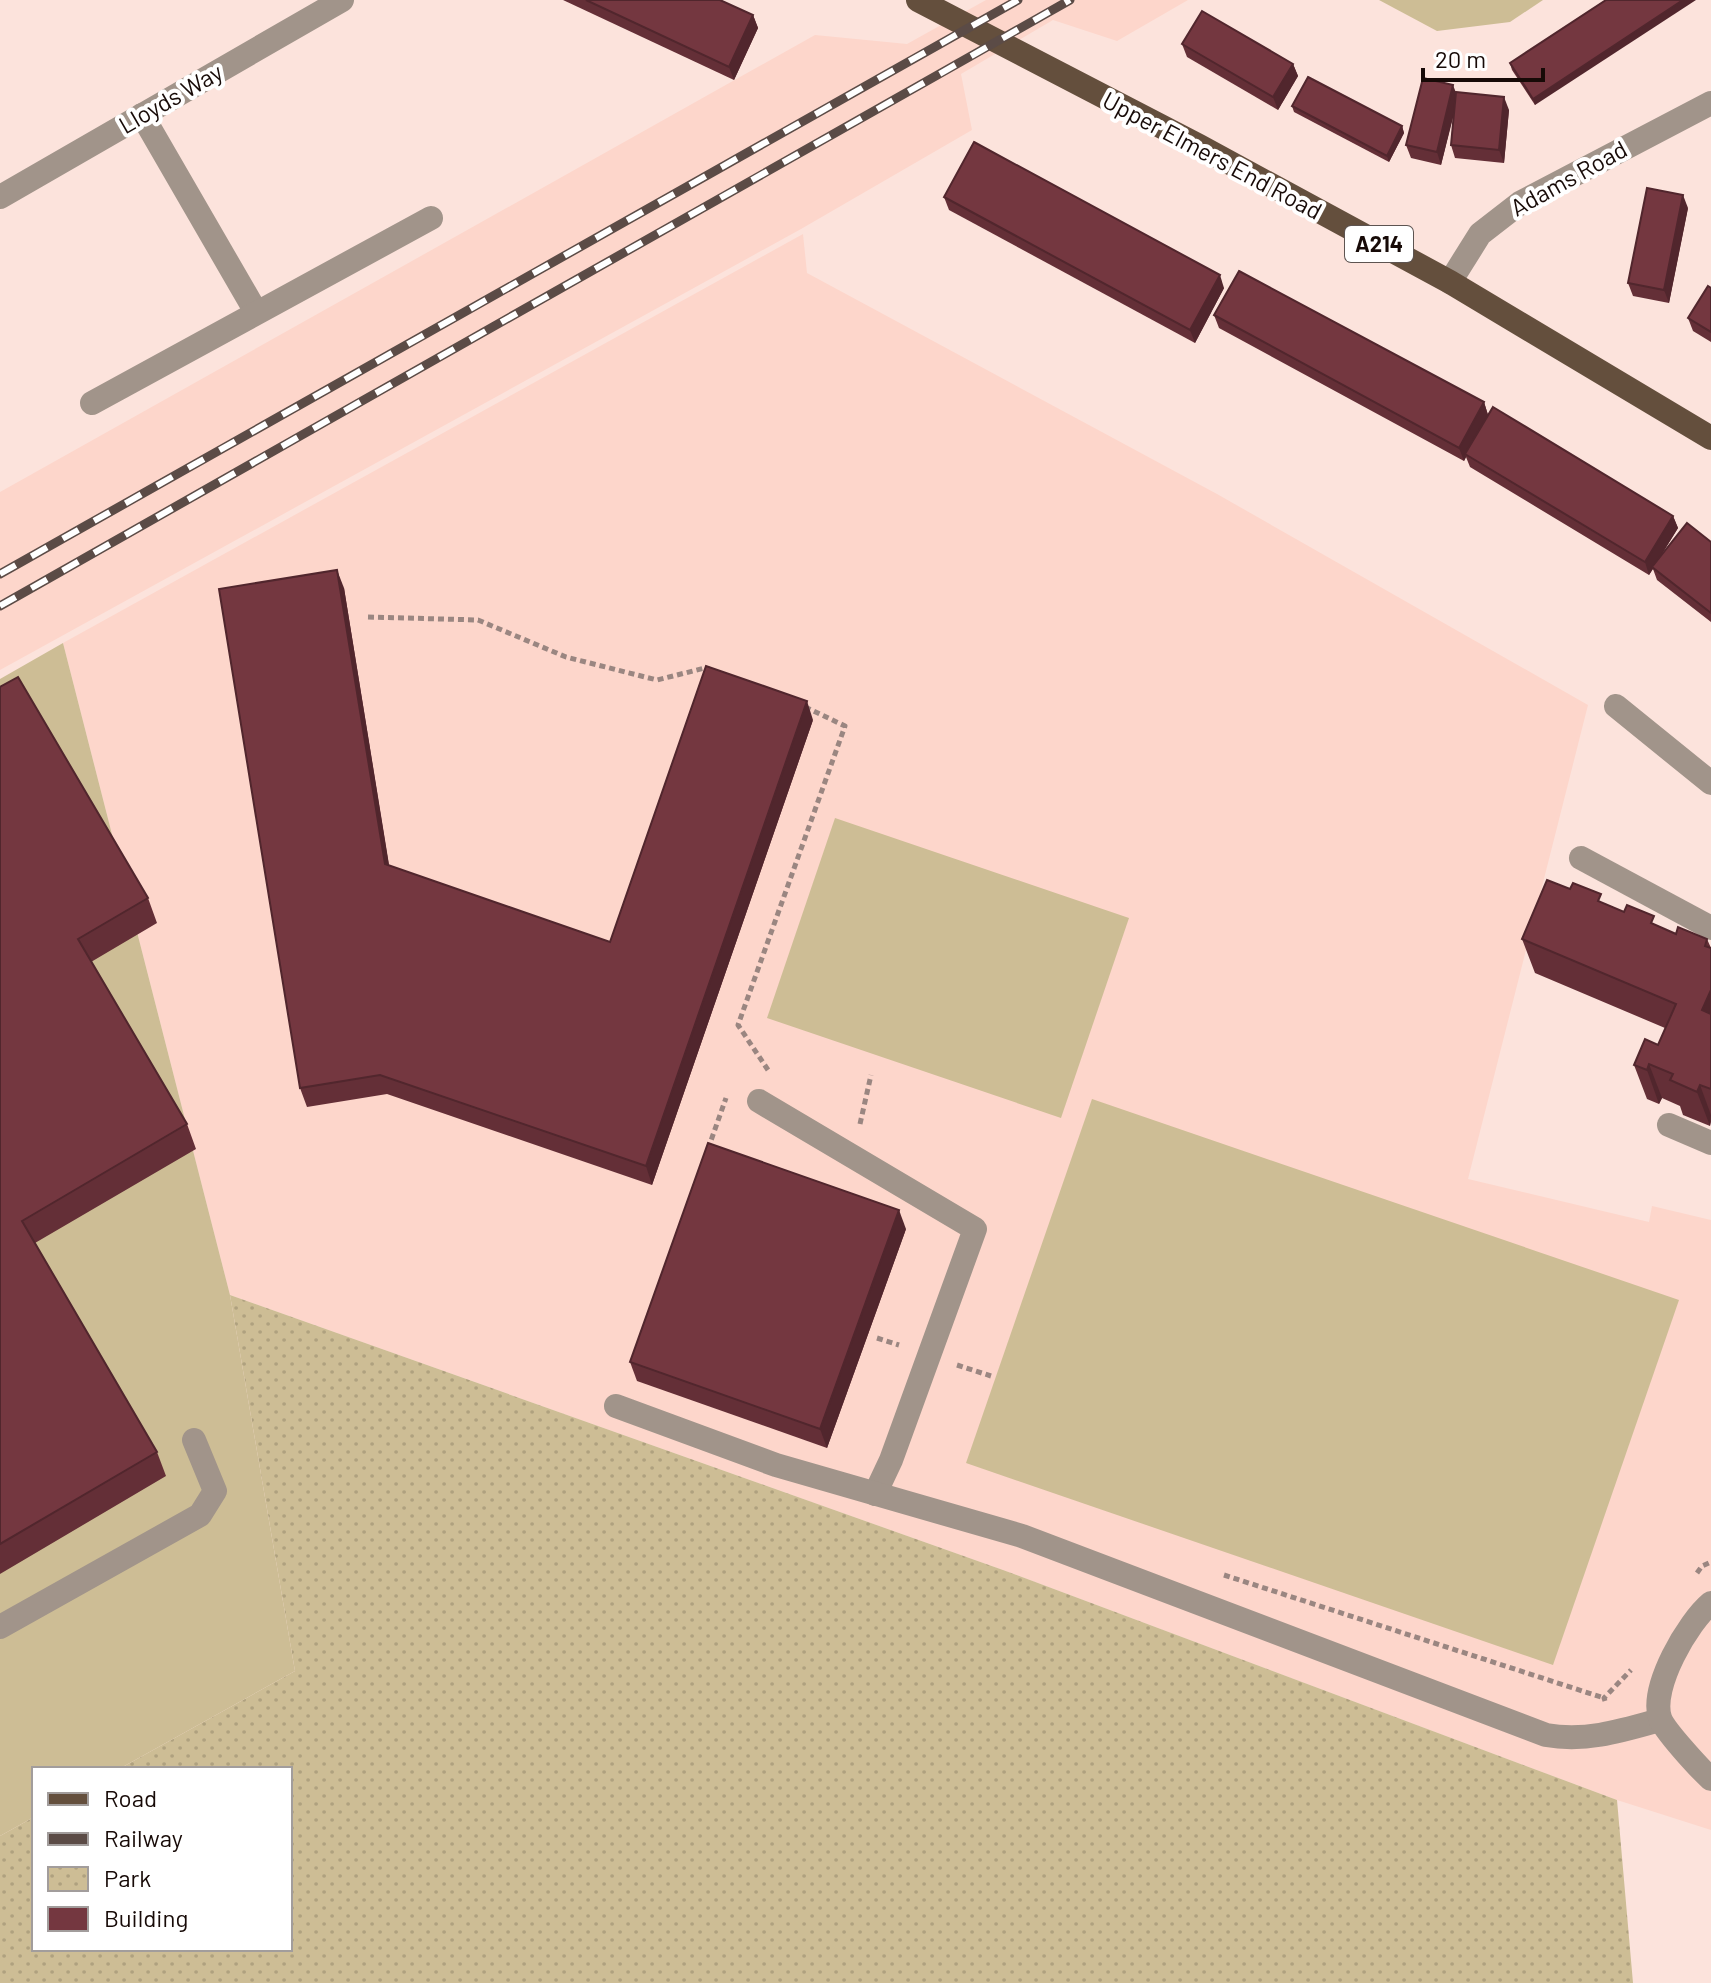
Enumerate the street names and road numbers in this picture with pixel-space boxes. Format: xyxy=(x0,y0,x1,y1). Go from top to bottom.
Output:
street label: Lloyds Way xyxy=(113,56,227,139)
street label: Upper Elmers End Road xyxy=(1098,85,1327,225)
street label: Adams Road xyxy=(1505,134,1632,222)
road number: A214 xyxy=(1345,226,1413,262)

